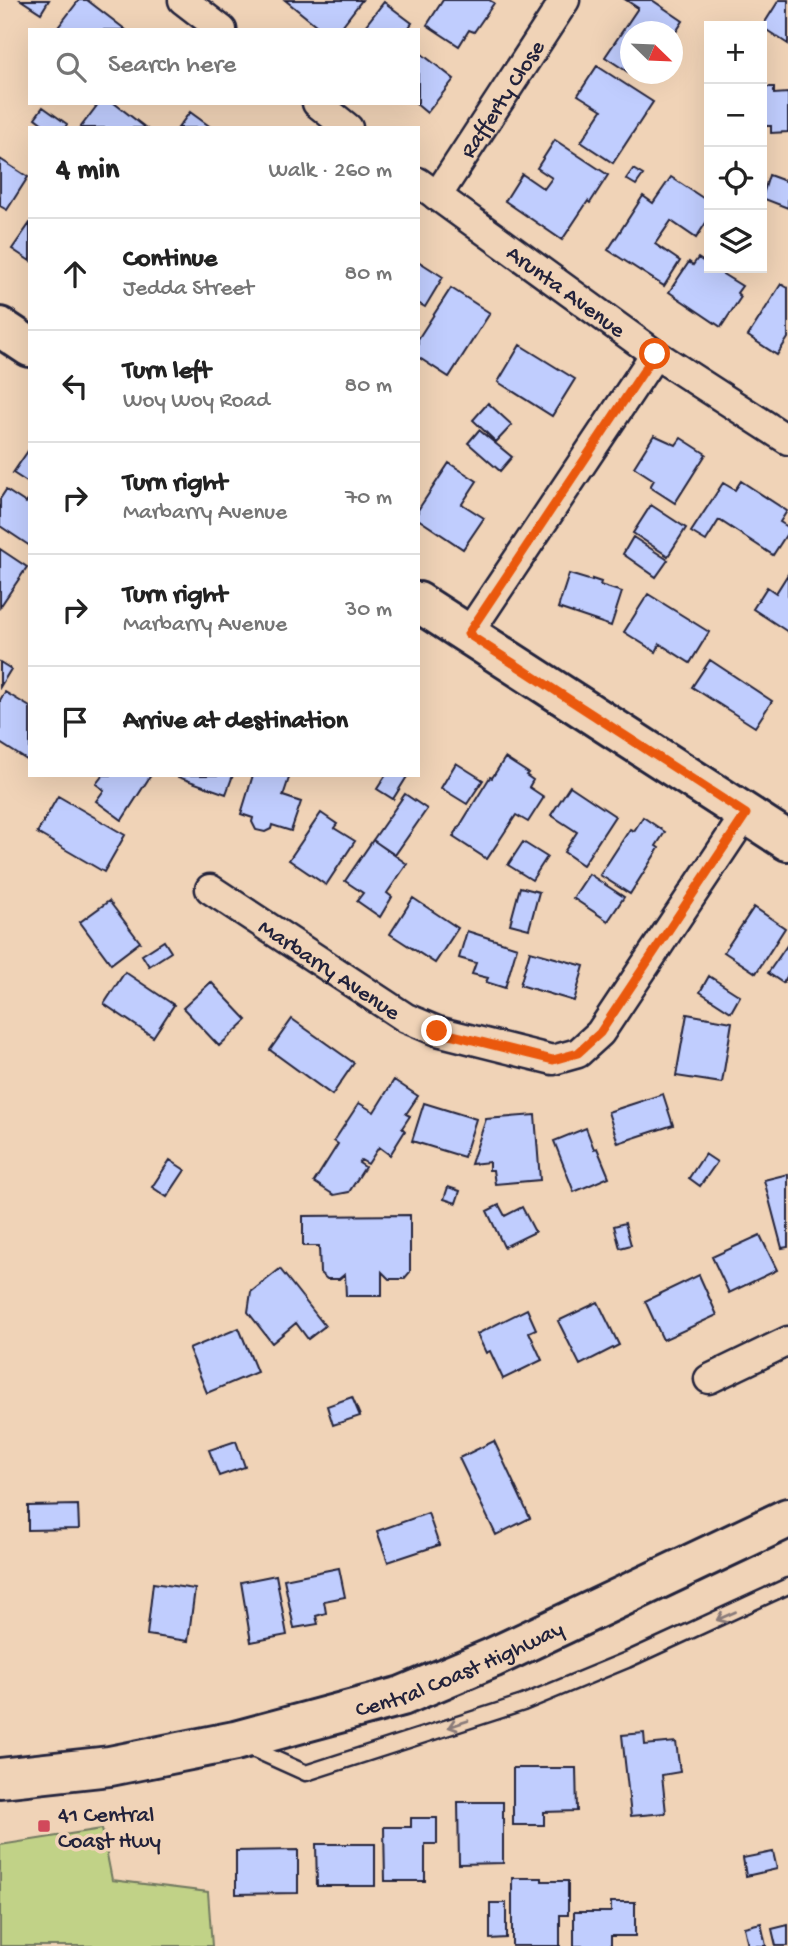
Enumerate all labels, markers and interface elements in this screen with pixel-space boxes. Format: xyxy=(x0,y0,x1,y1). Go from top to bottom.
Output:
north arrow xyxy=(620,21,683,84)
map controls xyxy=(704,21,767,273)
button: + xyxy=(704,21,767,84)
search box xyxy=(28,28,420,105)
street label: Rafferty Close xyxy=(456,35,553,164)
icon: search xyxy=(52,48,90,86)
text: Search here xyxy=(108,51,236,82)
button: − xyxy=(704,84,767,147)
button: locate xyxy=(704,147,767,210)
text: 4 min xyxy=(56,154,119,189)
text: Walk · 260 m xyxy=(268,158,392,185)
button: layers xyxy=(704,210,767,273)
street label: Arunta Avenue xyxy=(500,241,630,346)
text: Continue xyxy=(123,245,217,276)
icon: ahead xyxy=(56,255,94,293)
text: 80 m xyxy=(345,261,392,288)
text: Jedda Street xyxy=(123,276,254,303)
route start xyxy=(639,338,670,369)
text: Turn left xyxy=(123,357,211,388)
icon: left xyxy=(56,367,94,405)
text: 80 m xyxy=(345,373,392,400)
text: Woy Woy Road xyxy=(123,388,270,415)
text: Turn right xyxy=(123,469,227,500)
icon: right xyxy=(56,479,94,517)
text: 70 m xyxy=(345,485,392,512)
text: Marbarry Avenue xyxy=(123,500,287,527)
text: Turn right xyxy=(123,581,227,612)
icon: right xyxy=(56,591,94,629)
text: 30 m xyxy=(345,597,392,624)
text: Marbarry Avenue xyxy=(123,612,287,639)
icon: arrive xyxy=(56,703,94,741)
text: Arrive at destination xyxy=(123,707,348,738)
street label: Marbarry Avenue xyxy=(252,915,405,1028)
route end xyxy=(421,1015,452,1046)
one-way arrow xyxy=(716,1610,738,1623)
street label: Central Coast Highway xyxy=(353,1616,568,1725)
one-way arrow xyxy=(448,1719,470,1731)
place label: 41 Central Coast Hwy xyxy=(58,1803,161,1856)
marker: 41 Central Coast Hwy xyxy=(36,1818,52,1834)

